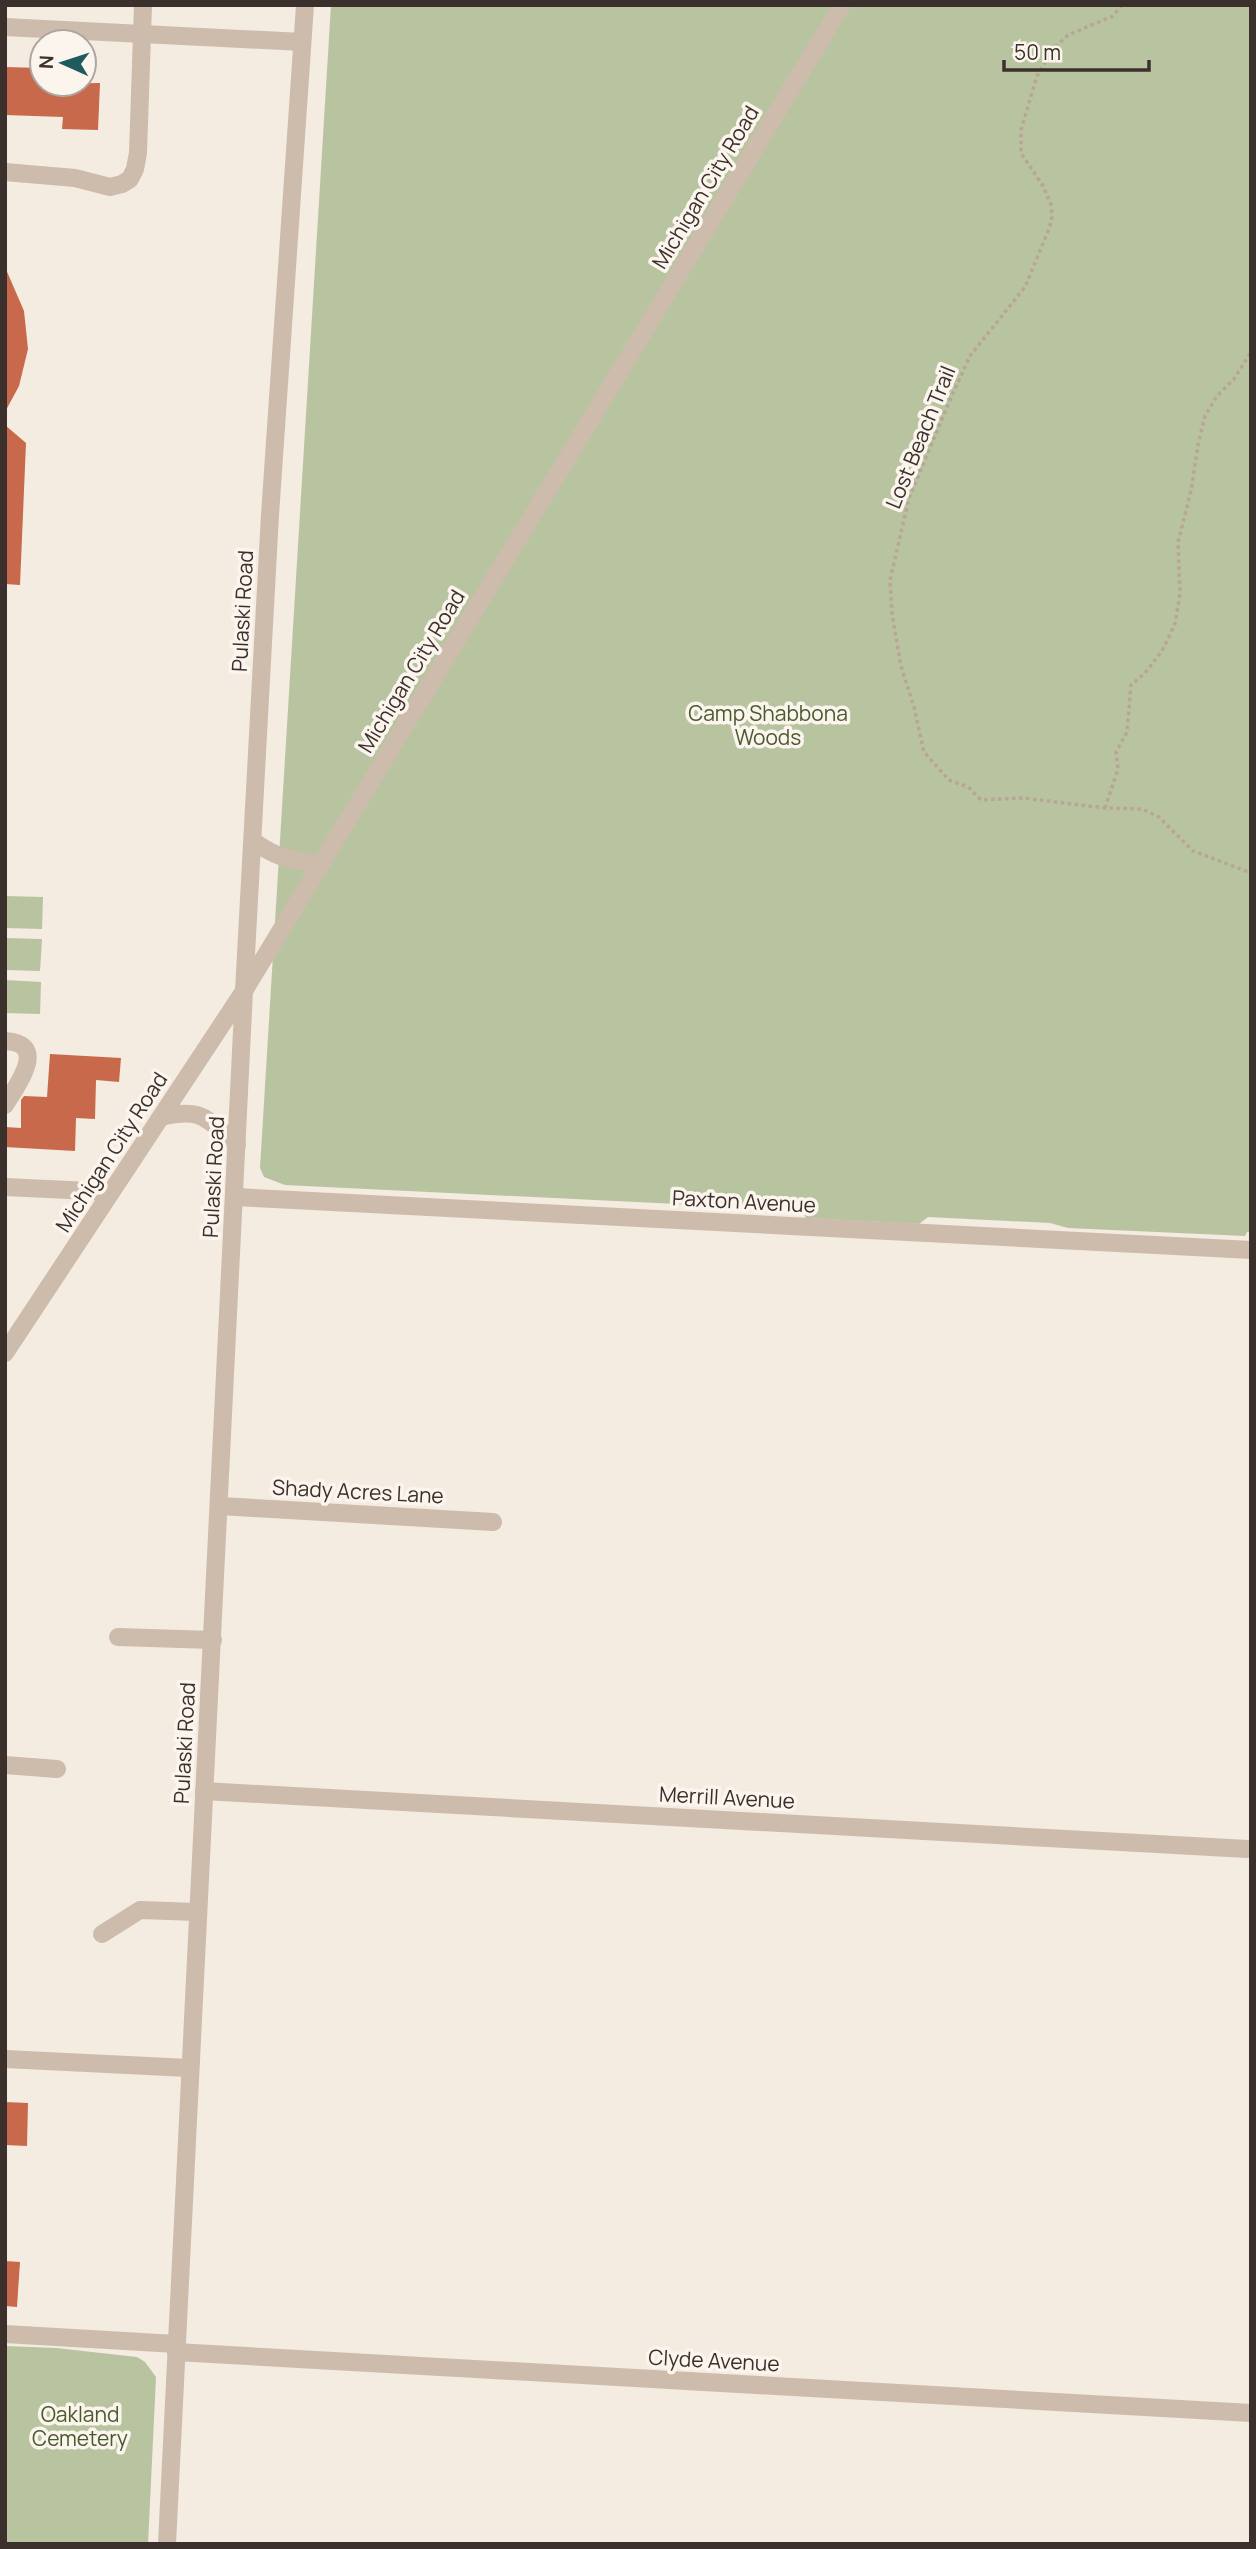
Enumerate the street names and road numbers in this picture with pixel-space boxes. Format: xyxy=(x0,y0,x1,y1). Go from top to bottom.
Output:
street label: Michigan City Road xyxy=(645,100,765,274)
street label: Lost Beach Trail xyxy=(879,361,961,513)
street label: Pulaski Road xyxy=(225,549,259,673)
street label: Michigan City Road xyxy=(351,584,471,758)
street label: Michigan City Road xyxy=(49,1067,173,1237)
street label: Pulaski Road xyxy=(196,1115,230,1239)
street label: Paxton Avenue xyxy=(671,1183,817,1219)
street label: Shady Acres Lane xyxy=(272,1473,444,1509)
street label: Pulaski Road xyxy=(167,1681,201,1805)
street label: Merrill Avenue xyxy=(658,1779,796,1815)
street label: Clyde Avenue xyxy=(648,2343,780,2377)

